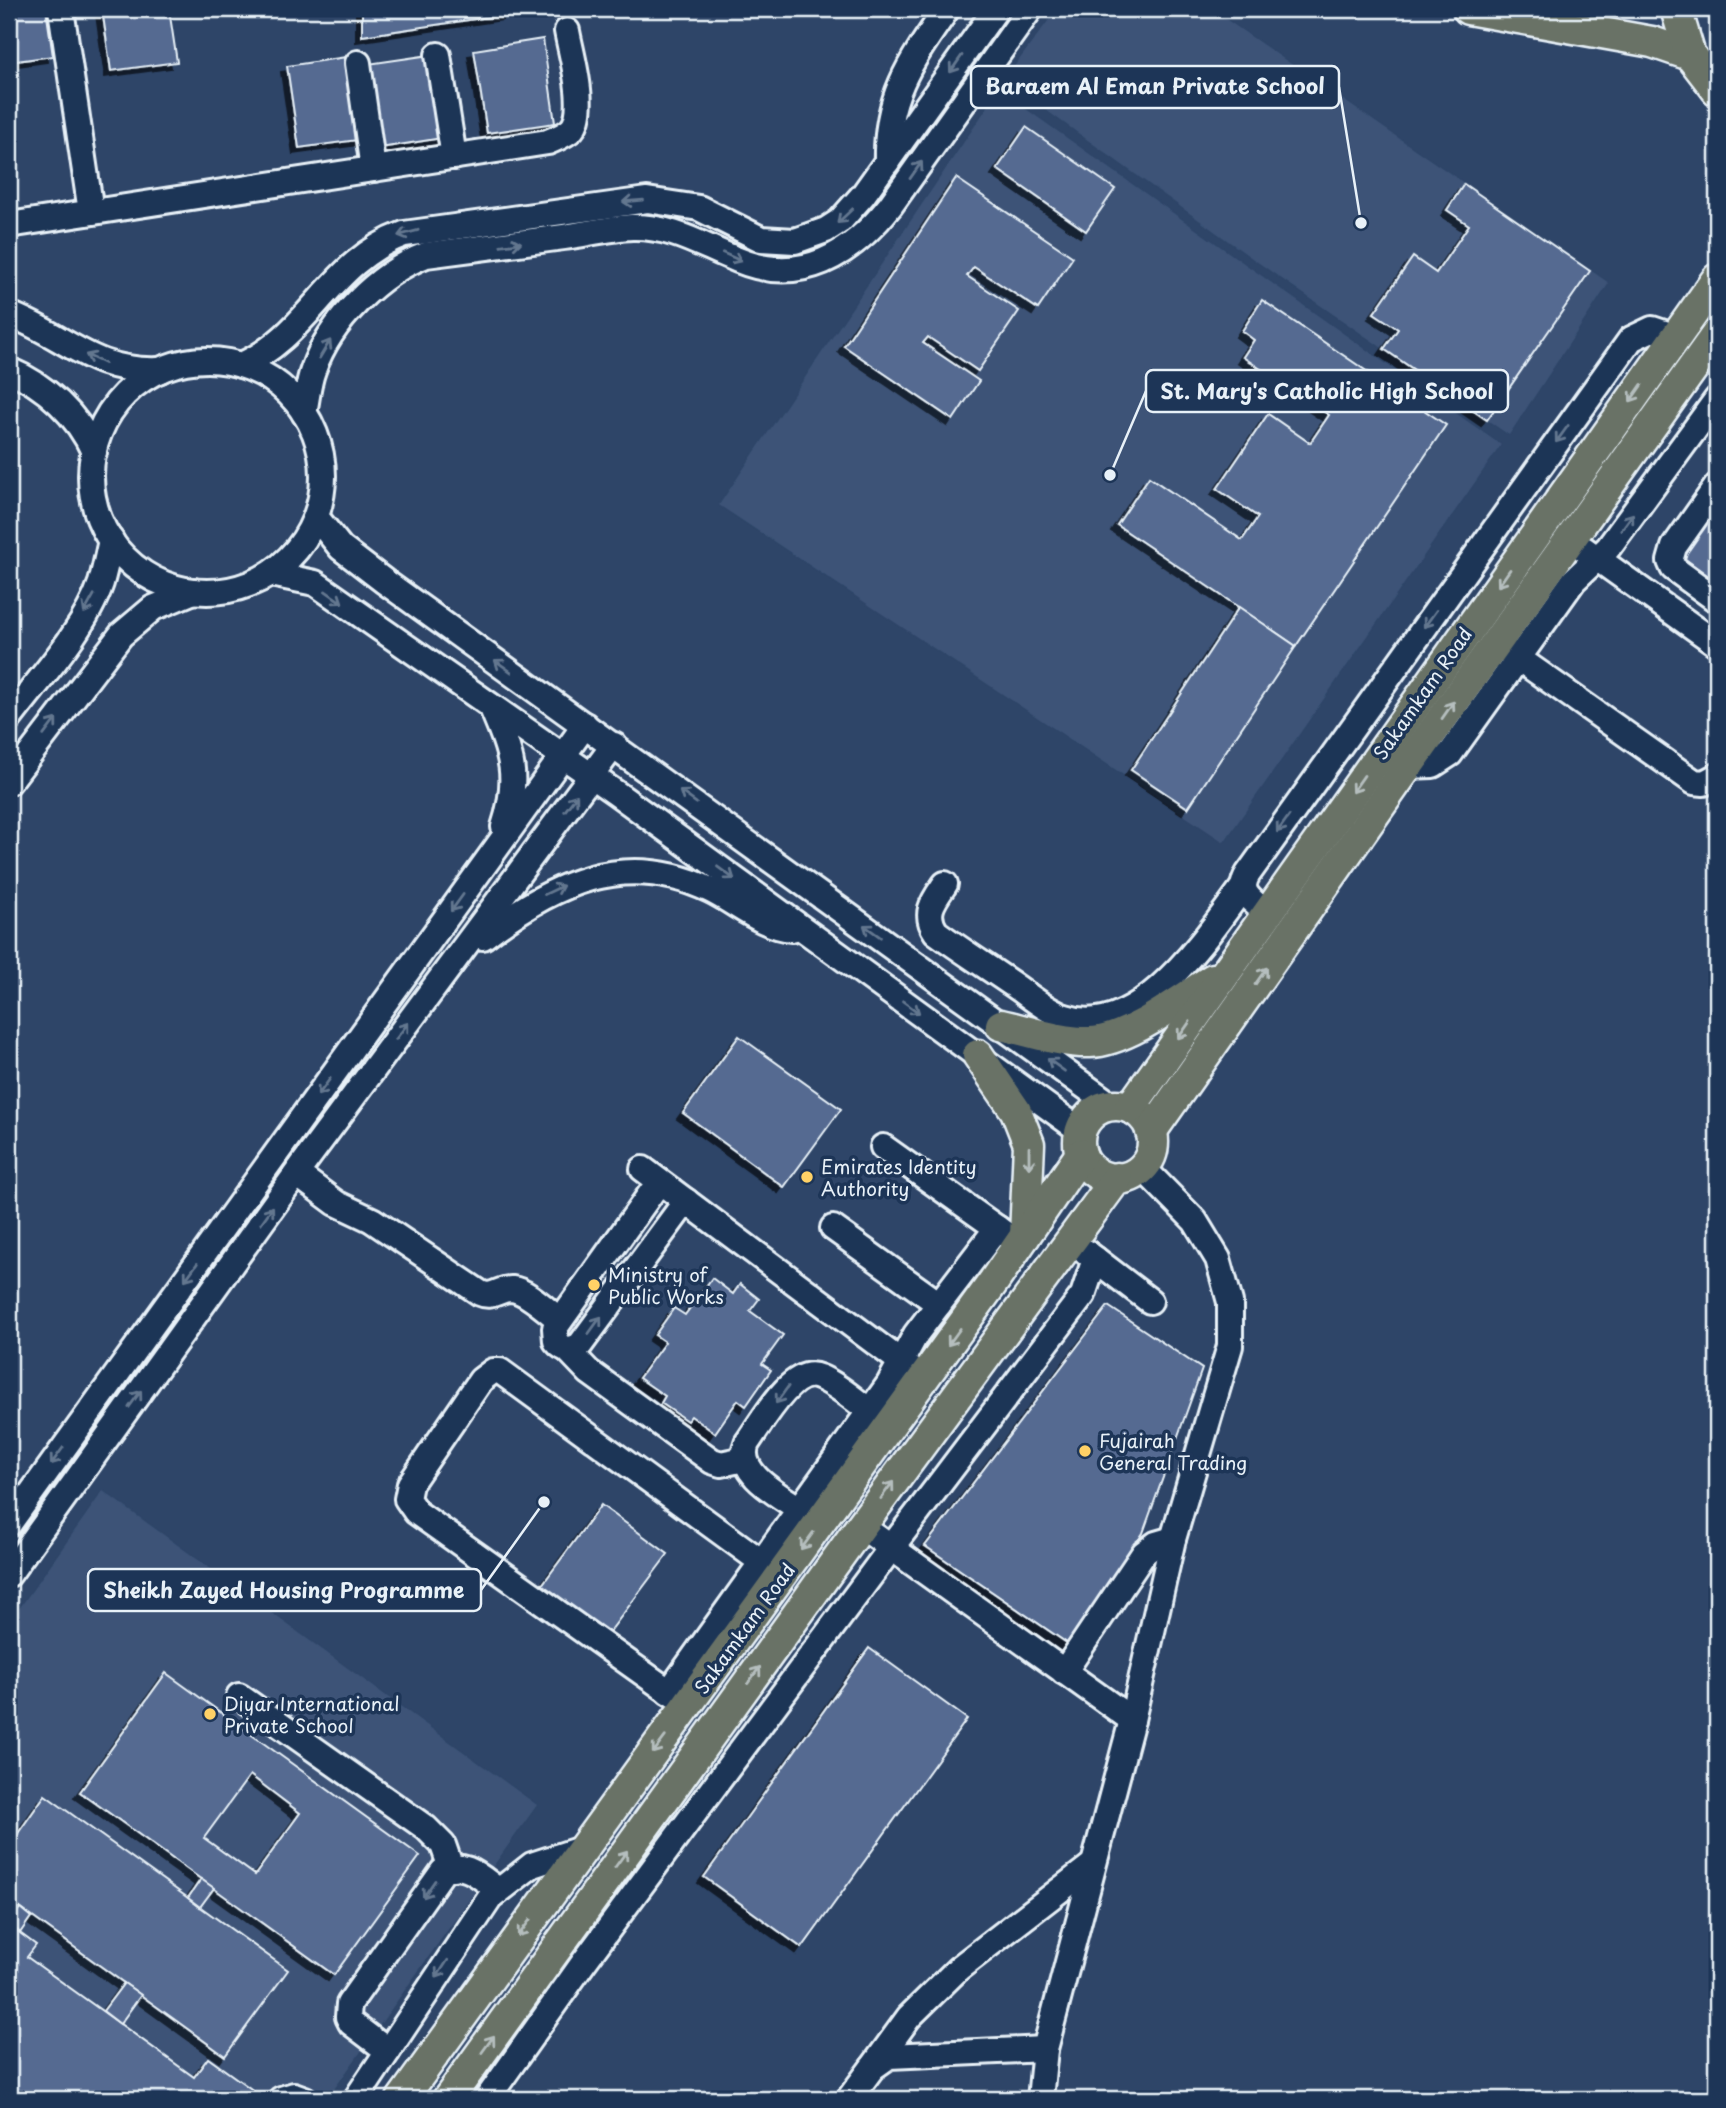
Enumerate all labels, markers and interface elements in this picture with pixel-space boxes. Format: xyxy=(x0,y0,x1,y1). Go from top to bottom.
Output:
one-way arrow xyxy=(949,54,963,73)
callout: Baraem Al Eman Private School xyxy=(971,66,1339,108)
text: Baraem Al Eman Private School xyxy=(985,69,1325,101)
one-way arrow xyxy=(909,161,923,180)
one-way arrow xyxy=(622,195,645,208)
one-way arrow xyxy=(836,207,853,224)
one-way arrow xyxy=(397,228,419,241)
one-way arrow xyxy=(499,237,522,250)
one-way arrow xyxy=(721,251,742,264)
one-way arrow xyxy=(318,339,332,359)
one-way arrow xyxy=(85,352,106,365)
callout: St. Mary's Catholic High School xyxy=(1146,370,1508,412)
text: St. Mary's Catholic High School xyxy=(1161,374,1494,406)
one-way arrow xyxy=(1629,383,1643,402)
one-way arrow xyxy=(1555,424,1570,443)
one-way arrow xyxy=(1619,513,1634,532)
one-way arrow xyxy=(1497,568,1511,587)
one-way arrow xyxy=(324,590,343,604)
one-way arrow xyxy=(82,593,95,614)
one-way arrow xyxy=(1423,609,1437,628)
street label: Sakamkam Road xyxy=(1366,621,1478,765)
one-way arrow xyxy=(494,658,513,673)
one-way arrow xyxy=(1440,701,1455,720)
one-way arrow xyxy=(42,719,57,737)
one-way arrow xyxy=(1351,774,1365,793)
one-way arrow xyxy=(679,790,698,805)
one-way arrow xyxy=(563,794,578,813)
one-way arrow xyxy=(1276,814,1290,833)
one-way arrow xyxy=(716,866,735,880)
one-way arrow xyxy=(542,883,564,896)
one-way arrow xyxy=(450,893,464,912)
one-way arrow xyxy=(863,924,882,938)
one-way arrow xyxy=(1254,967,1268,986)
one-way arrow xyxy=(901,999,920,1014)
one-way arrow xyxy=(1177,1020,1191,1039)
one-way arrow xyxy=(394,1022,409,1041)
one-way arrow xyxy=(1047,1058,1066,1072)
one-way arrow xyxy=(317,1077,331,1096)
one-way arrow xyxy=(1023,1146,1036,1169)
place label: Emirates Identity Authority xyxy=(821,1152,977,1202)
marker: Emirates Identity Authority xyxy=(799,1169,815,1185)
one-way arrow xyxy=(260,1206,275,1225)
place label: Ministry of Public Works xyxy=(608,1260,724,1310)
one-way arrow xyxy=(183,1262,198,1281)
marker: Ministry of Public Works xyxy=(586,1277,602,1293)
one-way arrow xyxy=(588,1316,602,1335)
one-way arrow xyxy=(947,1327,961,1346)
one-way arrow xyxy=(775,1385,789,1404)
one-way arrow xyxy=(127,1391,142,1409)
place label: Fujairah General Trading xyxy=(1099,1426,1247,1476)
marker: Fujairah General Trading xyxy=(1077,1443,1093,1459)
one-way arrow xyxy=(50,1446,65,1465)
one-way arrow xyxy=(879,1481,894,1500)
one-way arrow xyxy=(800,1531,814,1550)
street label: Sakamkam Road xyxy=(687,1557,801,1699)
callout: Sheikh Zayed Housing Programme xyxy=(88,1569,481,1611)
text: Sheikh Zayed Housing Programme xyxy=(104,1573,464,1605)
one-way arrow xyxy=(747,1666,761,1685)
place label: Diyar International Private School xyxy=(224,1689,399,1739)
marker: Diyar International Private School xyxy=(202,1706,218,1722)
one-way arrow xyxy=(651,1735,666,1754)
one-way arrow xyxy=(614,1850,628,1869)
one-way arrow xyxy=(422,1879,436,1898)
one-way arrow xyxy=(517,1918,531,1937)
one-way arrow xyxy=(435,1958,449,1978)
one-way arrow xyxy=(481,2035,495,2054)

